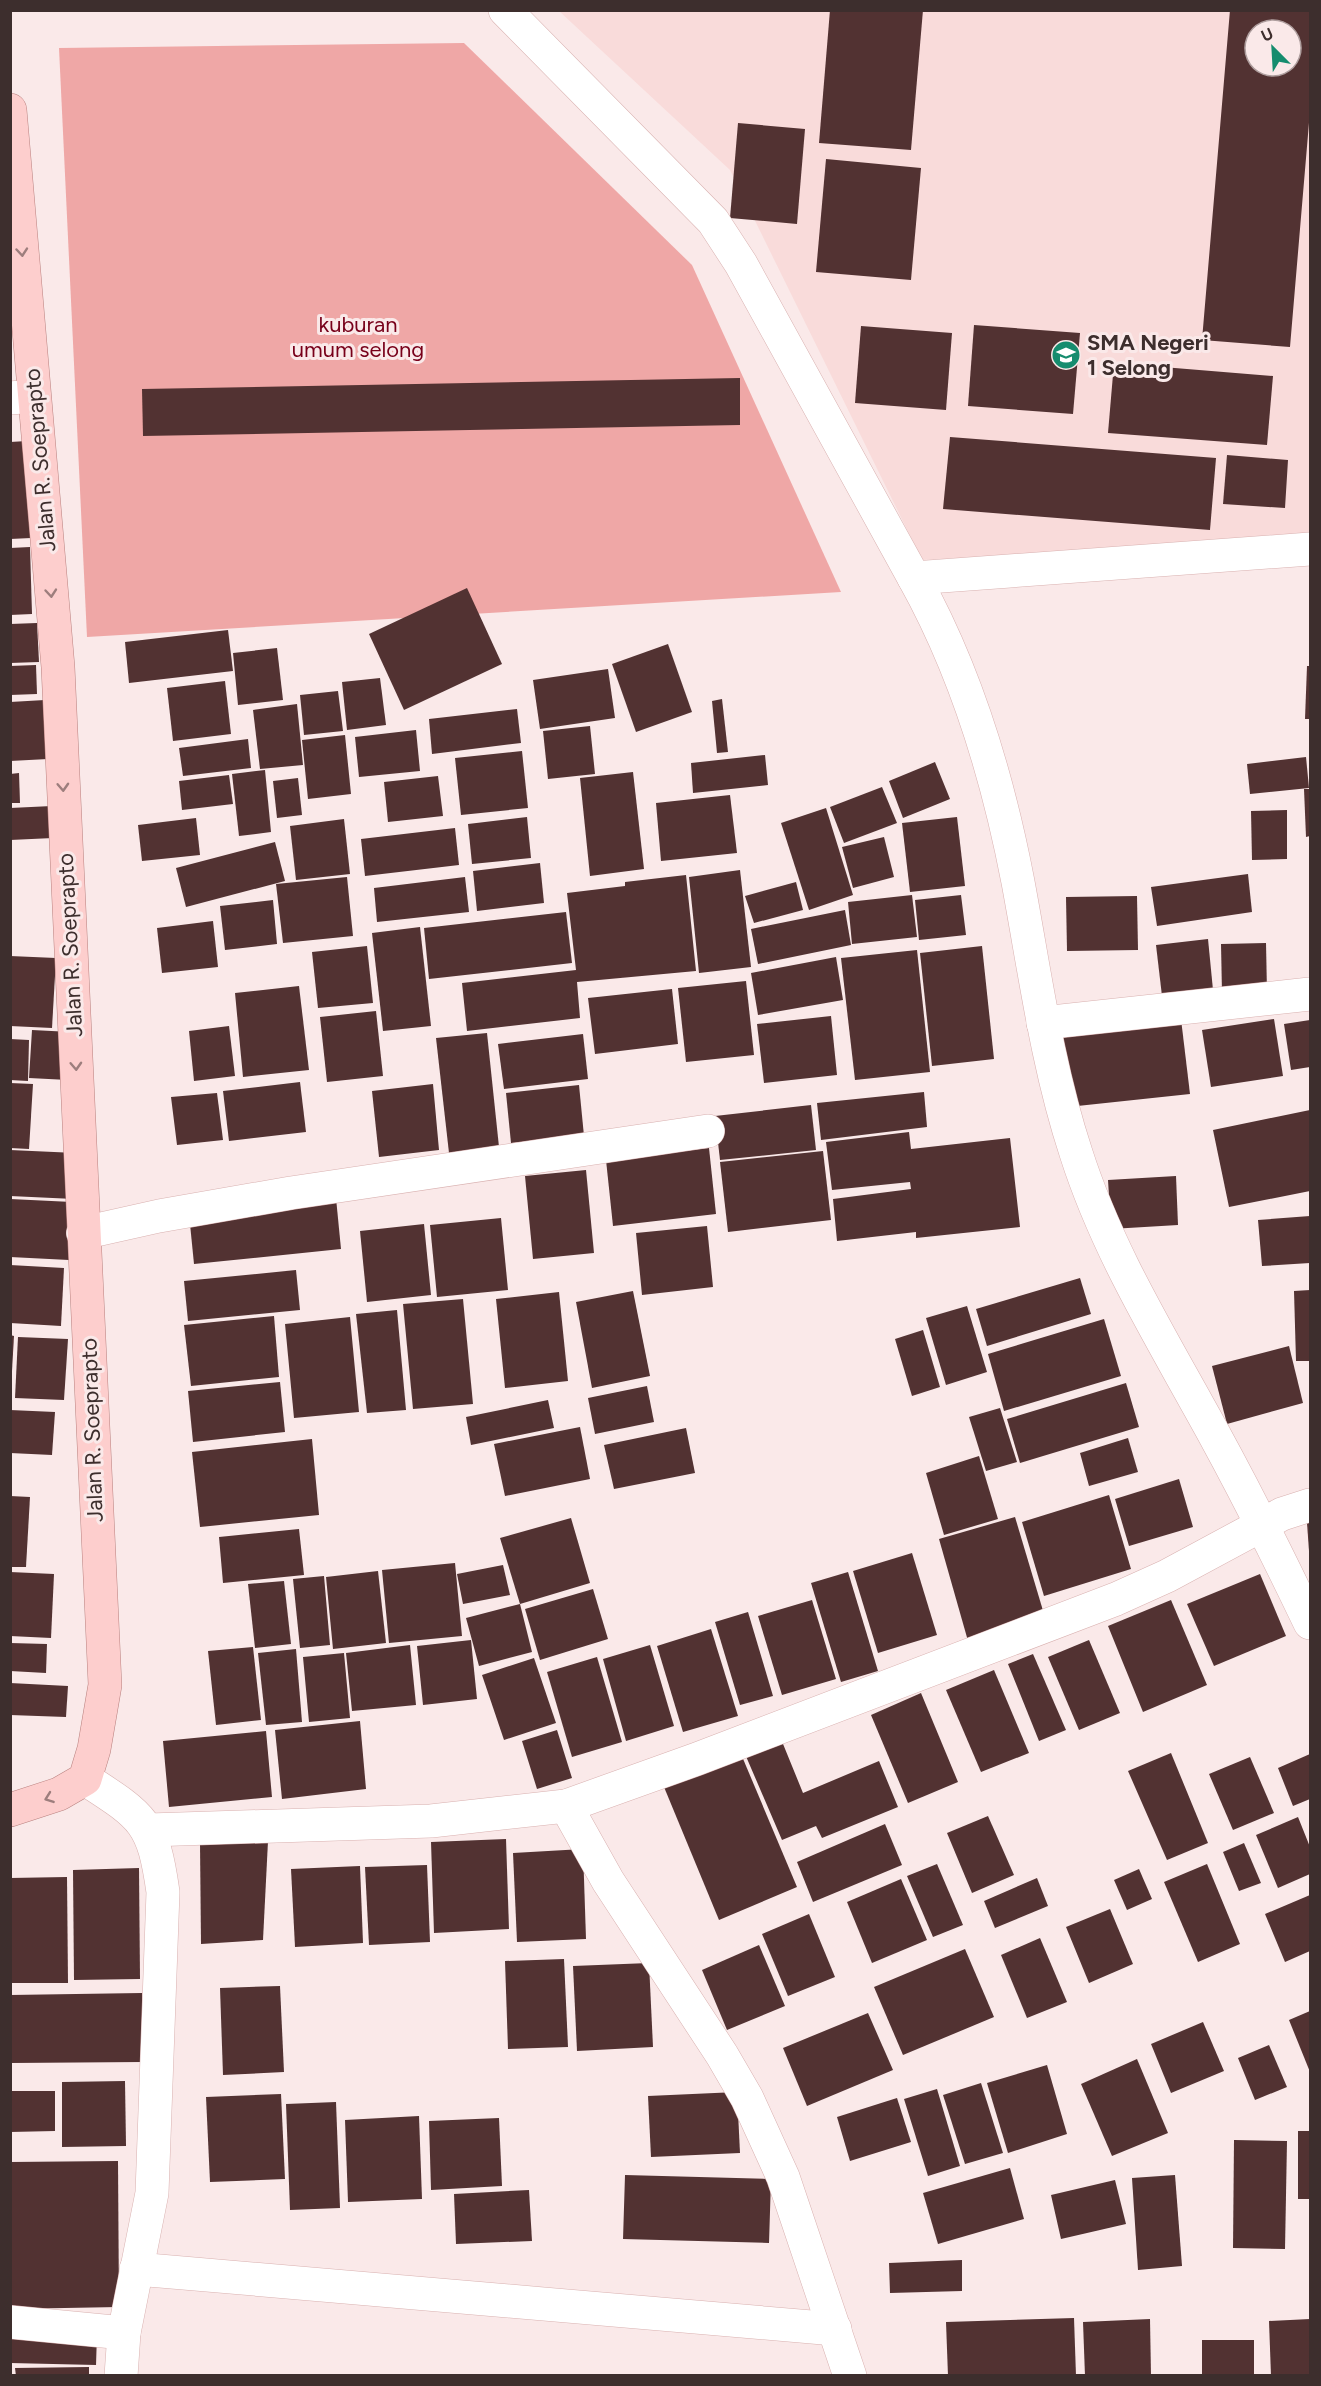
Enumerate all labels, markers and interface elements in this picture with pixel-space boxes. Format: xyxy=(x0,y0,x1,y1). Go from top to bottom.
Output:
north arrow xyxy=(1243,18,1303,78)
text: U xyxy=(1258,24,1276,46)
one-way arrow xyxy=(15,247,28,256)
park label: kuburan umum selong xyxy=(292,311,424,363)
place label: SMA Negeri 1 Selong xyxy=(1087,329,1209,381)
school or university icon: SMA Negeri 1 Selong xyxy=(1050,339,1082,371)
street label: Jalan R. Soeprapto xyxy=(19,367,61,553)
one-way arrow xyxy=(44,588,57,597)
one-way arrow xyxy=(57,783,70,792)
street label: Jalan R. Soeprapto xyxy=(52,852,88,1038)
one-way arrow xyxy=(70,1061,83,1070)
street label: Jalan R. Soeprapto xyxy=(75,1338,109,1522)
one-way arrow xyxy=(44,1791,55,1803)

